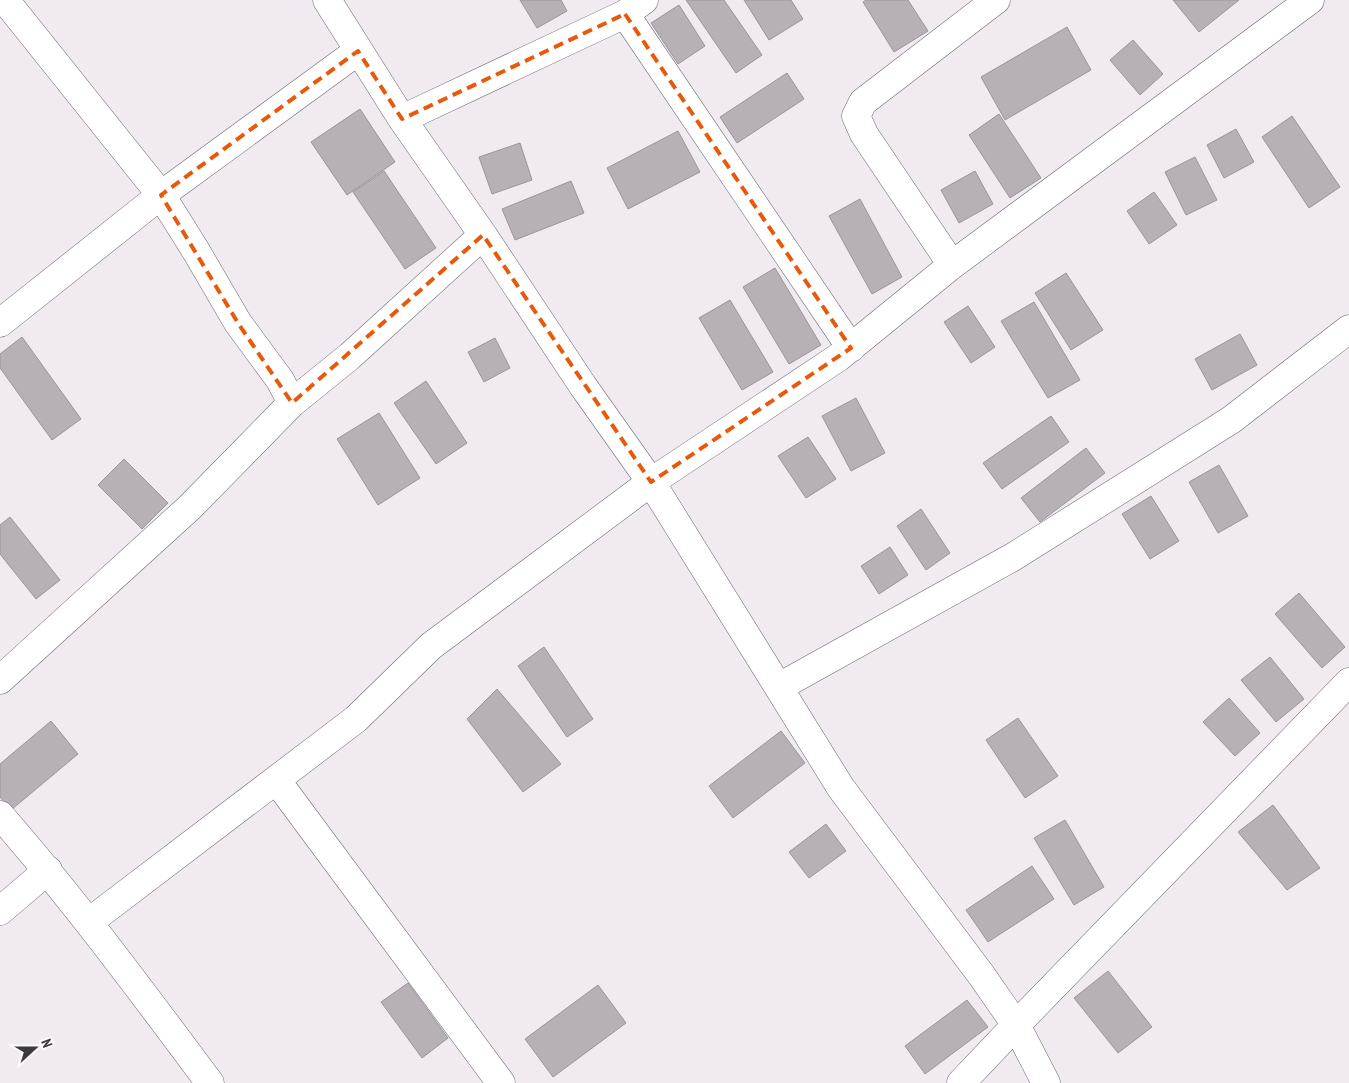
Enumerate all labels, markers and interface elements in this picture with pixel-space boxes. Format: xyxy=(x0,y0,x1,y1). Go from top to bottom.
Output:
north arrow xyxy=(10,1023,60,1073)
text: N xyxy=(37,1037,57,1050)

